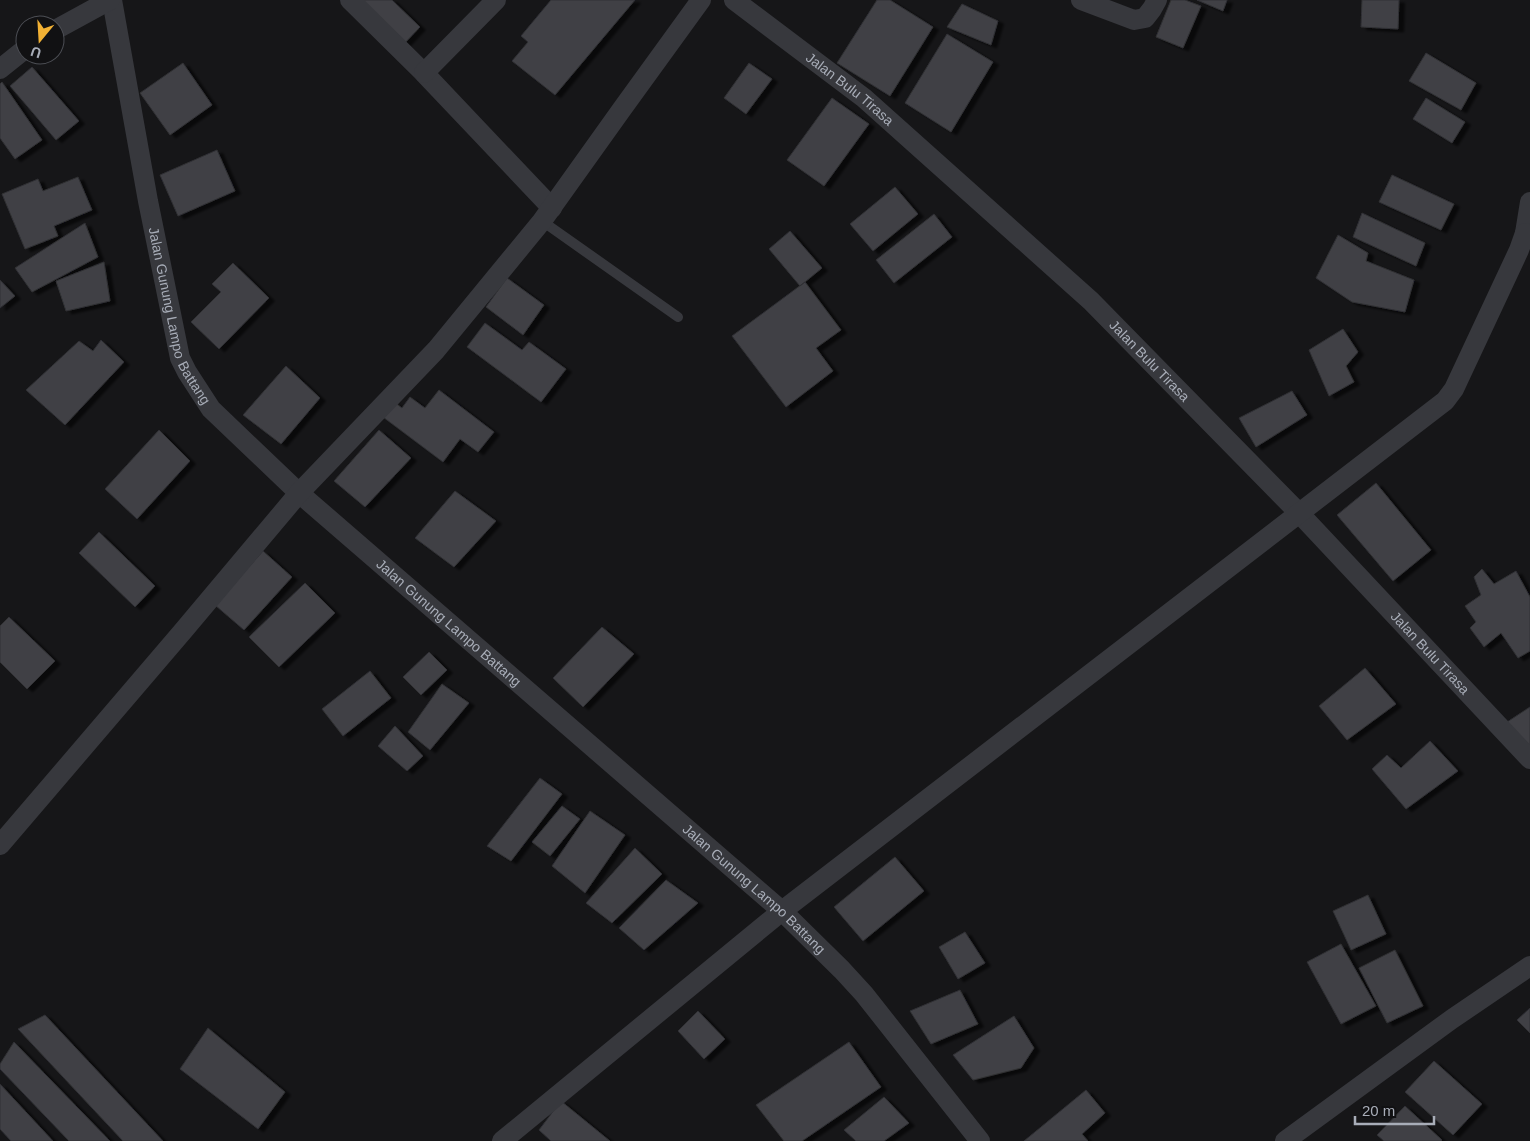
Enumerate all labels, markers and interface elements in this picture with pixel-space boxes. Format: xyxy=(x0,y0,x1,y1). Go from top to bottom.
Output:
north arrow xyxy=(15,15,65,65)
text: U xyxy=(29,43,43,62)
street label: Jalan Bulu Tirasa xyxy=(803,49,897,129)
street label: Jalan Gunung Lampo Battang xyxy=(145,226,214,407)
street label: Jalan Bulu Tirasa xyxy=(1106,317,1193,405)
street label: Jalan Gunung Lampo Battang xyxy=(373,556,524,690)
street label: Jalan Bulu Tirasa xyxy=(1388,608,1473,698)
street label: Jalan Gunung Lampo Battang xyxy=(679,821,829,957)
scale bar xyxy=(1355,1094,1434,1126)
text: 20 m xyxy=(1362,1102,1395,1119)

